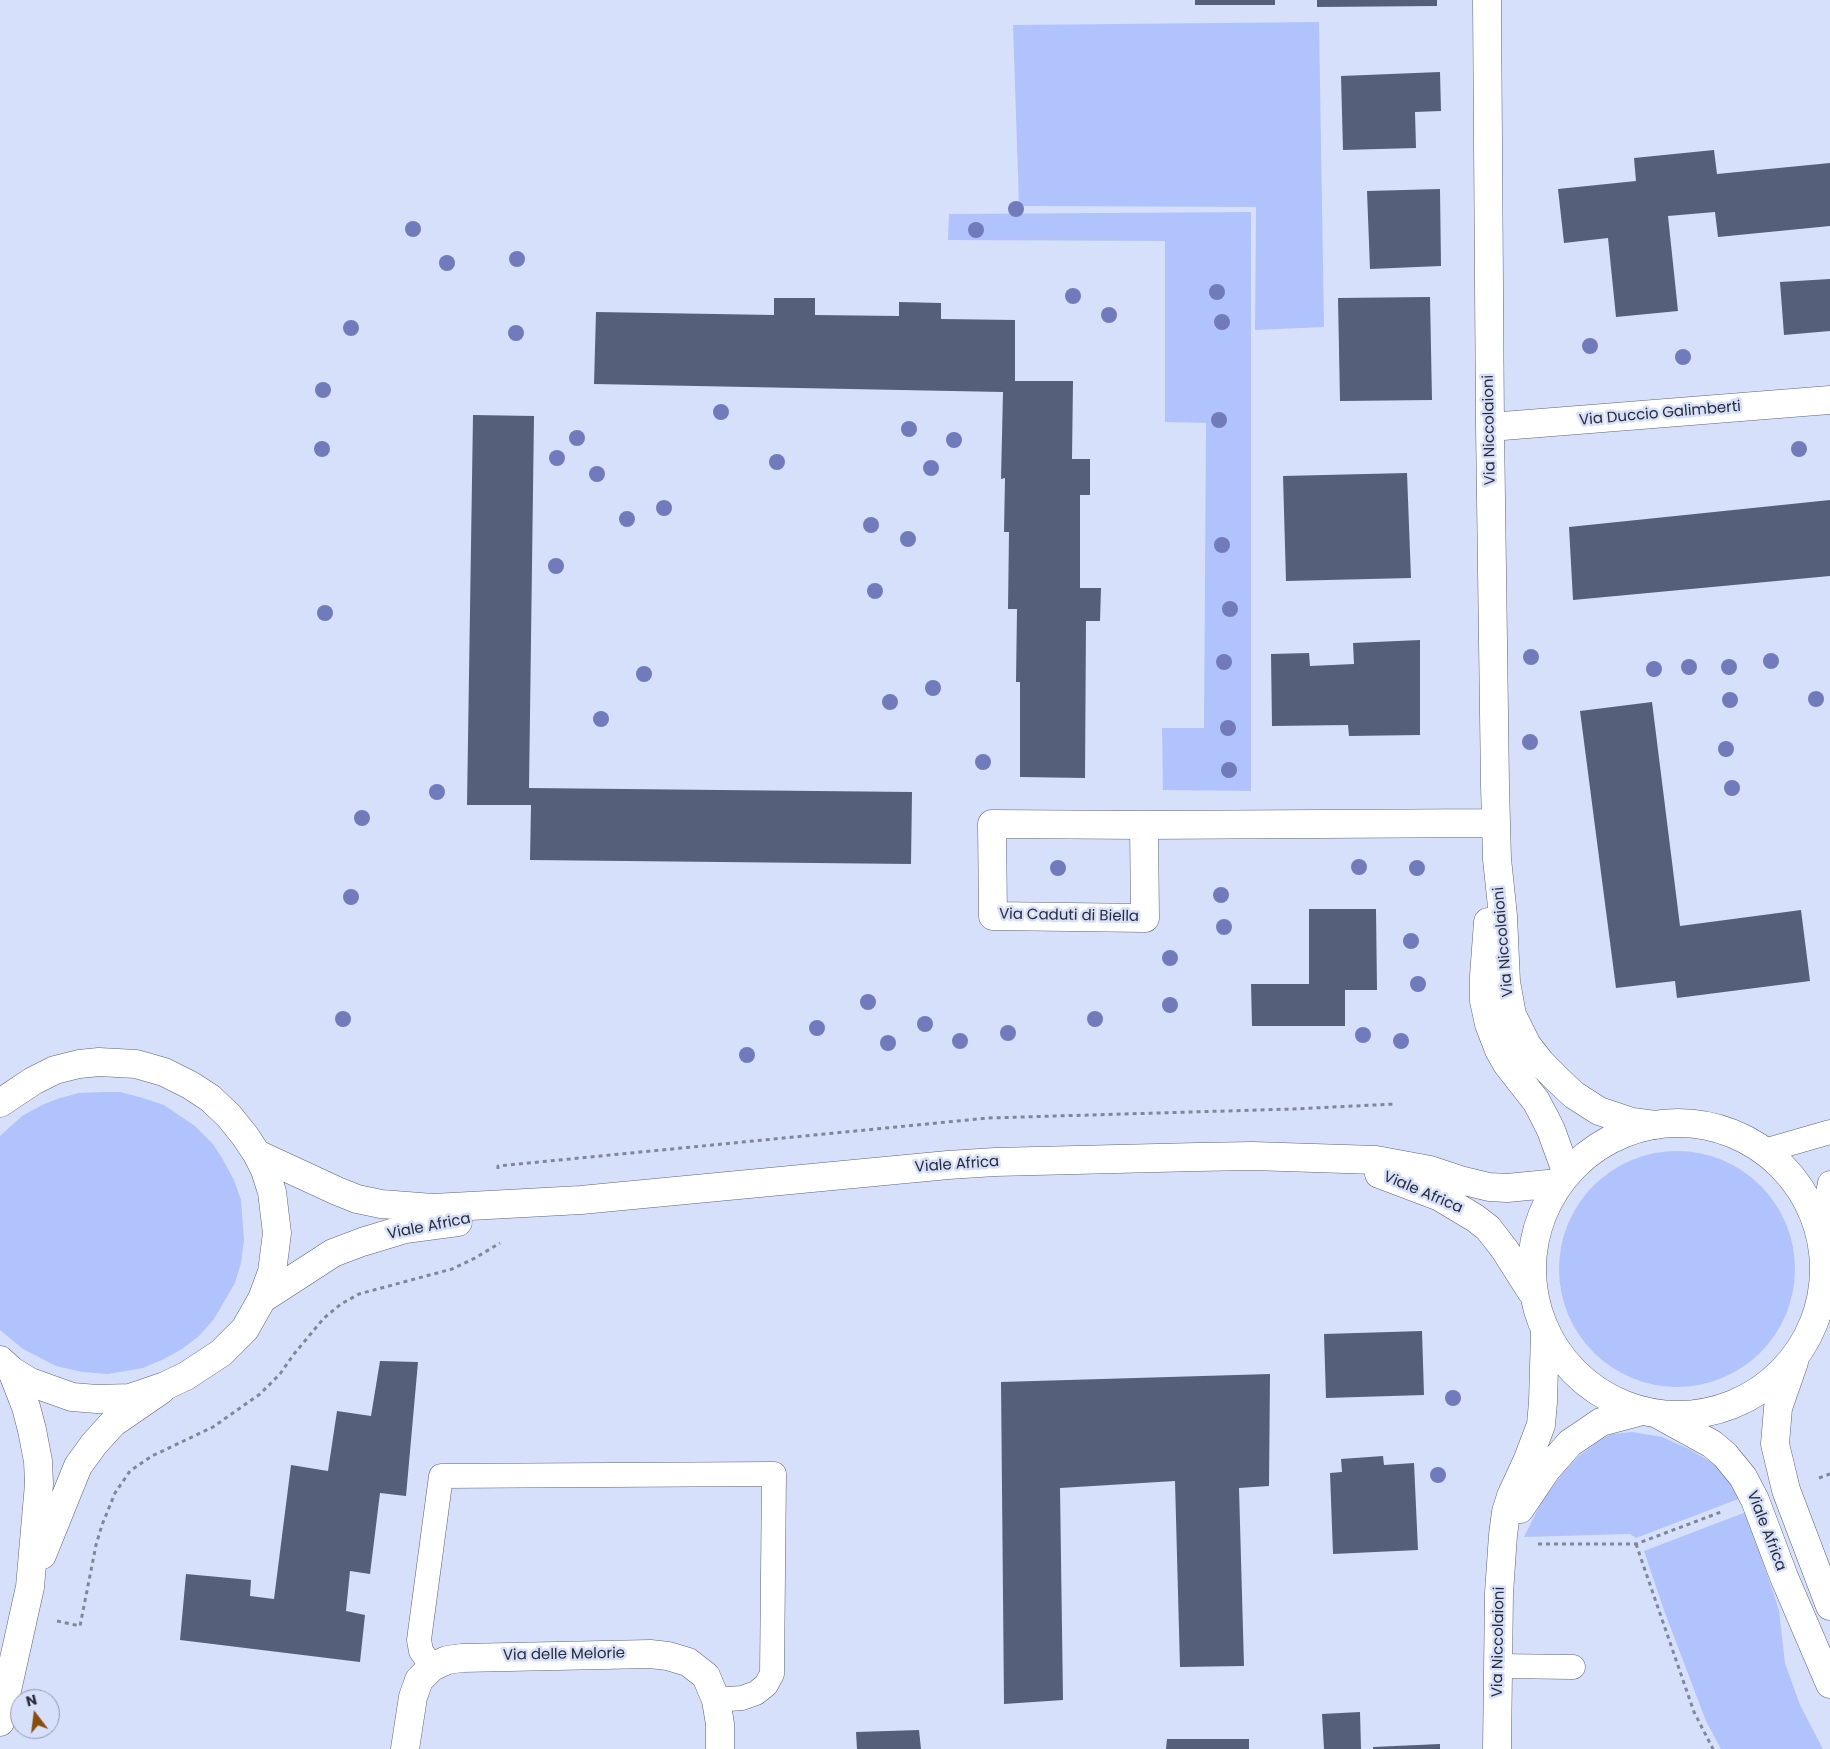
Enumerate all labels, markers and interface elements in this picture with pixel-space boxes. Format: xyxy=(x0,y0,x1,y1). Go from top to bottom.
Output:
street label: Via Niccolaioni xyxy=(1480,375,1500,485)
street label: Via Duccio Galimberti xyxy=(1578,398,1742,430)
street label: Via Niccolaioni xyxy=(1490,886,1518,998)
street label: Via Caduti di Biella xyxy=(999,906,1139,926)
street label: Viale Africa xyxy=(914,1153,1000,1177)
street label: Viale Africa xyxy=(1381,1168,1465,1218)
street label: Viale Africa xyxy=(386,1210,472,1244)
street label: Viale Africa xyxy=(1742,1488,1790,1574)
street label: Via Niccolaioni xyxy=(1489,1587,1509,1697)
street label: Via delle Melorie xyxy=(503,1645,625,1665)
north arrow xyxy=(10,1689,60,1739)
text: N xyxy=(24,1689,39,1711)

